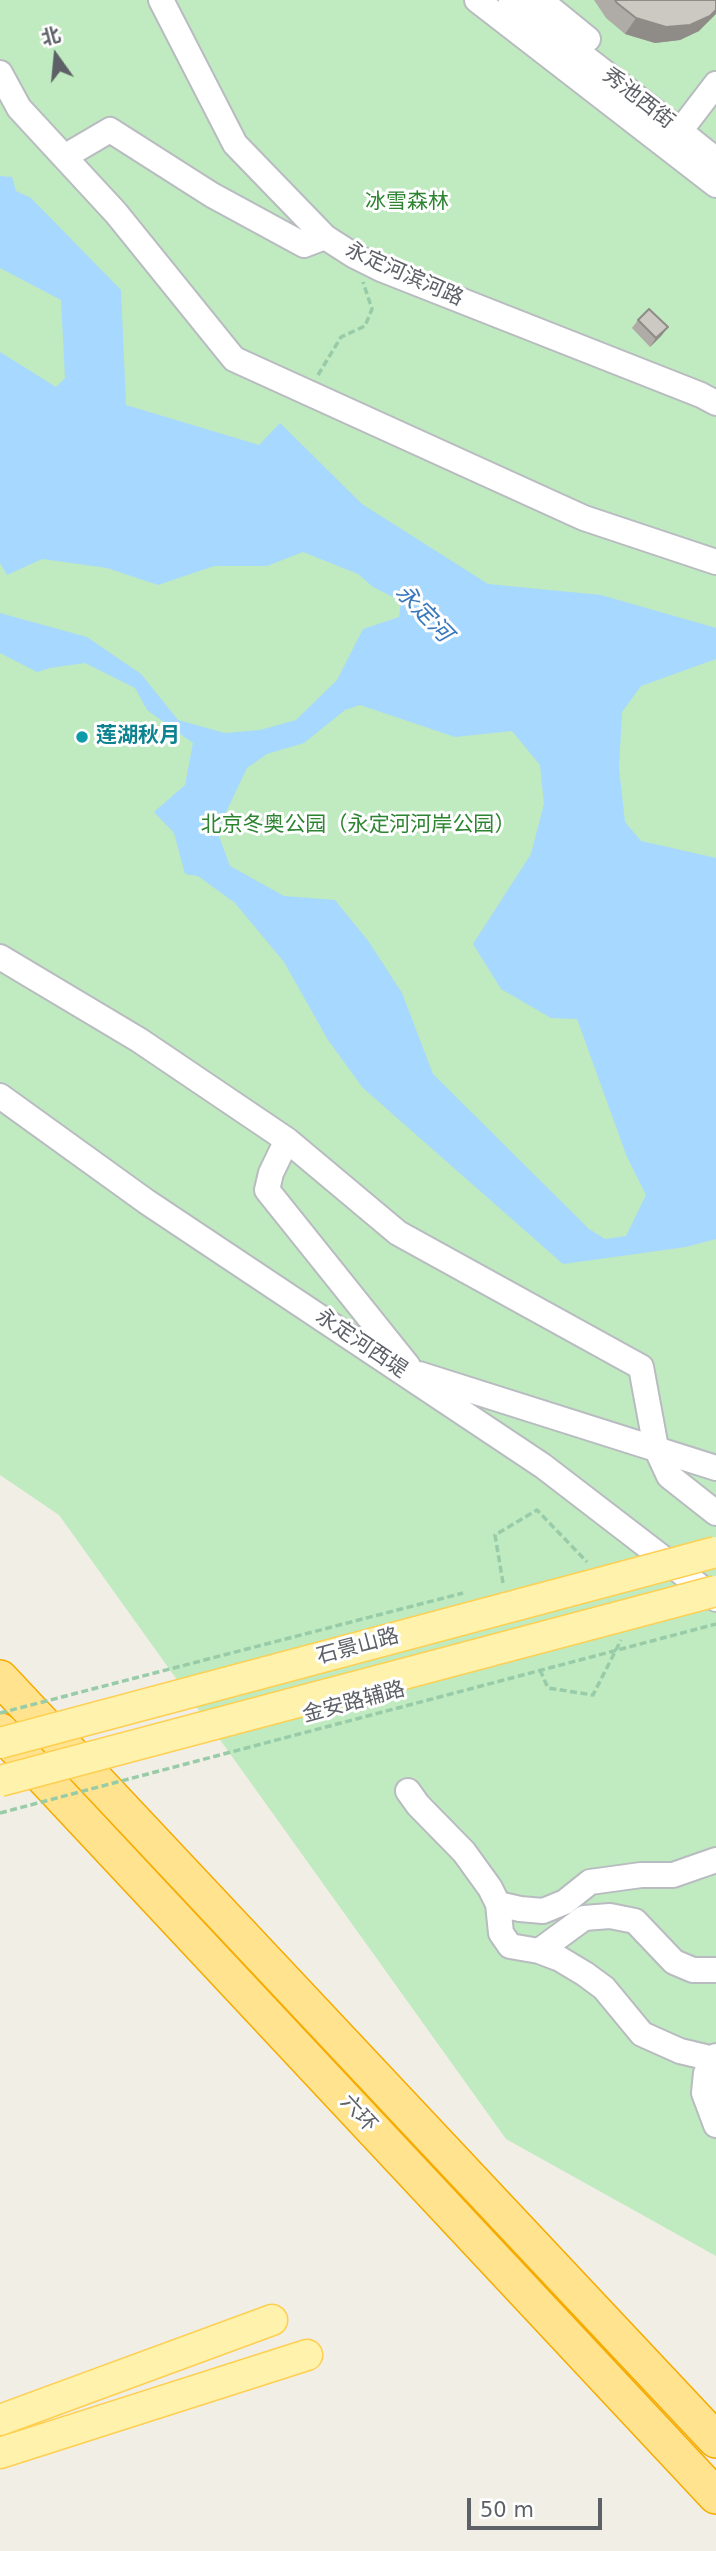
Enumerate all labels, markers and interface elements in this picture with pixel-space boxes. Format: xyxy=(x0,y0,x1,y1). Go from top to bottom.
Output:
north arrow xyxy=(21,21,91,91)
text: 北 xyxy=(39,23,63,49)
street label: 秀池西街 xyxy=(597,63,679,135)
park label: 冰雪森林 xyxy=(365,190,449,216)
street label: 永定河滨河路 xyxy=(341,238,467,312)
water label: 永定河 xyxy=(389,580,457,648)
place label: 莲湖秋月 xyxy=(96,724,180,750)
marker: 莲湖秋月 xyxy=(74,729,90,745)
park label: 北京冬奥公园（永定河河岸公园） xyxy=(201,813,515,839)
street label: 永定河西堤 xyxy=(310,1304,412,1384)
street label: 石景山路 xyxy=(314,1624,402,1670)
street label: 金安路辅路 xyxy=(300,1677,408,1729)
street label: 六环 xyxy=(334,2090,382,2138)
scale bar xyxy=(471,2484,606,2528)
text: 50 m xyxy=(480,2498,534,2522)

